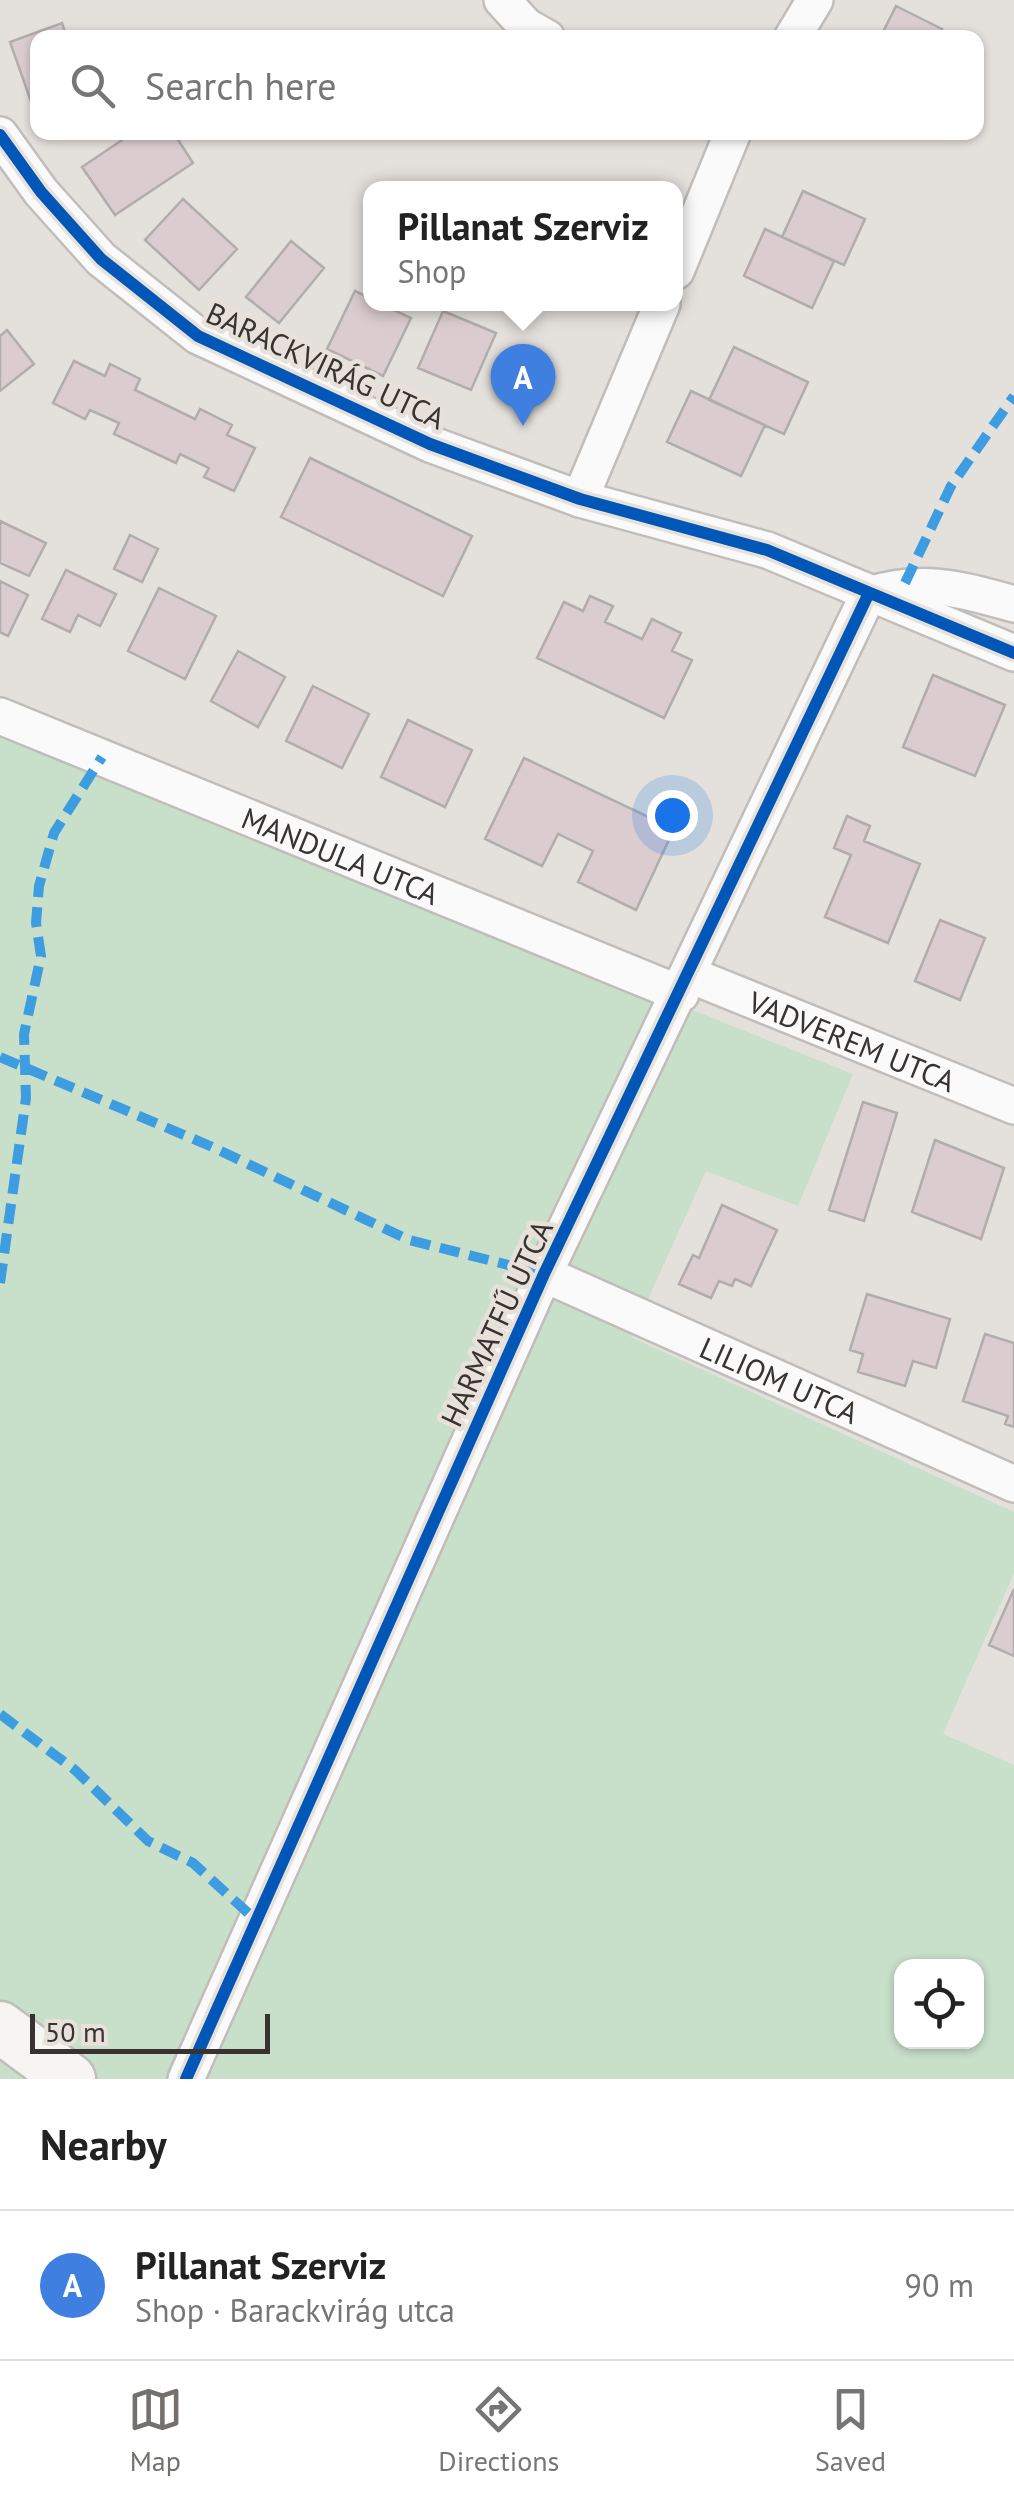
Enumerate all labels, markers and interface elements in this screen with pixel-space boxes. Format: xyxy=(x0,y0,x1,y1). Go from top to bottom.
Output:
search box xyxy=(30,30,984,140)
icon: search xyxy=(65,58,120,113)
text: Search here xyxy=(145,61,337,110)
popup xyxy=(363,181,683,311)
text: Pillanat Szerviz xyxy=(397,201,649,250)
text: Shop xyxy=(397,250,466,292)
street label: BARACKVIRÁG UTCA xyxy=(200,293,452,438)
pin: A xyxy=(490,344,556,426)
your location xyxy=(647,790,698,841)
street label: MANDULA UTCA xyxy=(236,797,445,913)
street label: VADVEREM UTCA xyxy=(742,981,962,1100)
street label: HARMATFŰ UTCA xyxy=(431,1213,561,1432)
street label: LILIOM UTCA xyxy=(694,1327,865,1432)
map controls xyxy=(894,1959,984,2049)
button: locate xyxy=(894,1959,984,2049)
scale bar xyxy=(30,2009,270,2054)
text: 50 m xyxy=(45,2013,106,2050)
text: Nearby xyxy=(40,2117,167,2172)
text: Pillanat Szerviz xyxy=(135,2240,386,2289)
text: A xyxy=(63,2264,82,2306)
text: 90 m xyxy=(905,2264,974,2306)
text: Shop · Barackvirág utca xyxy=(135,2289,455,2331)
tab: Map xyxy=(128,2382,183,2479)
tab: Directions xyxy=(438,2382,559,2479)
tab: Saved xyxy=(815,2382,886,2479)

